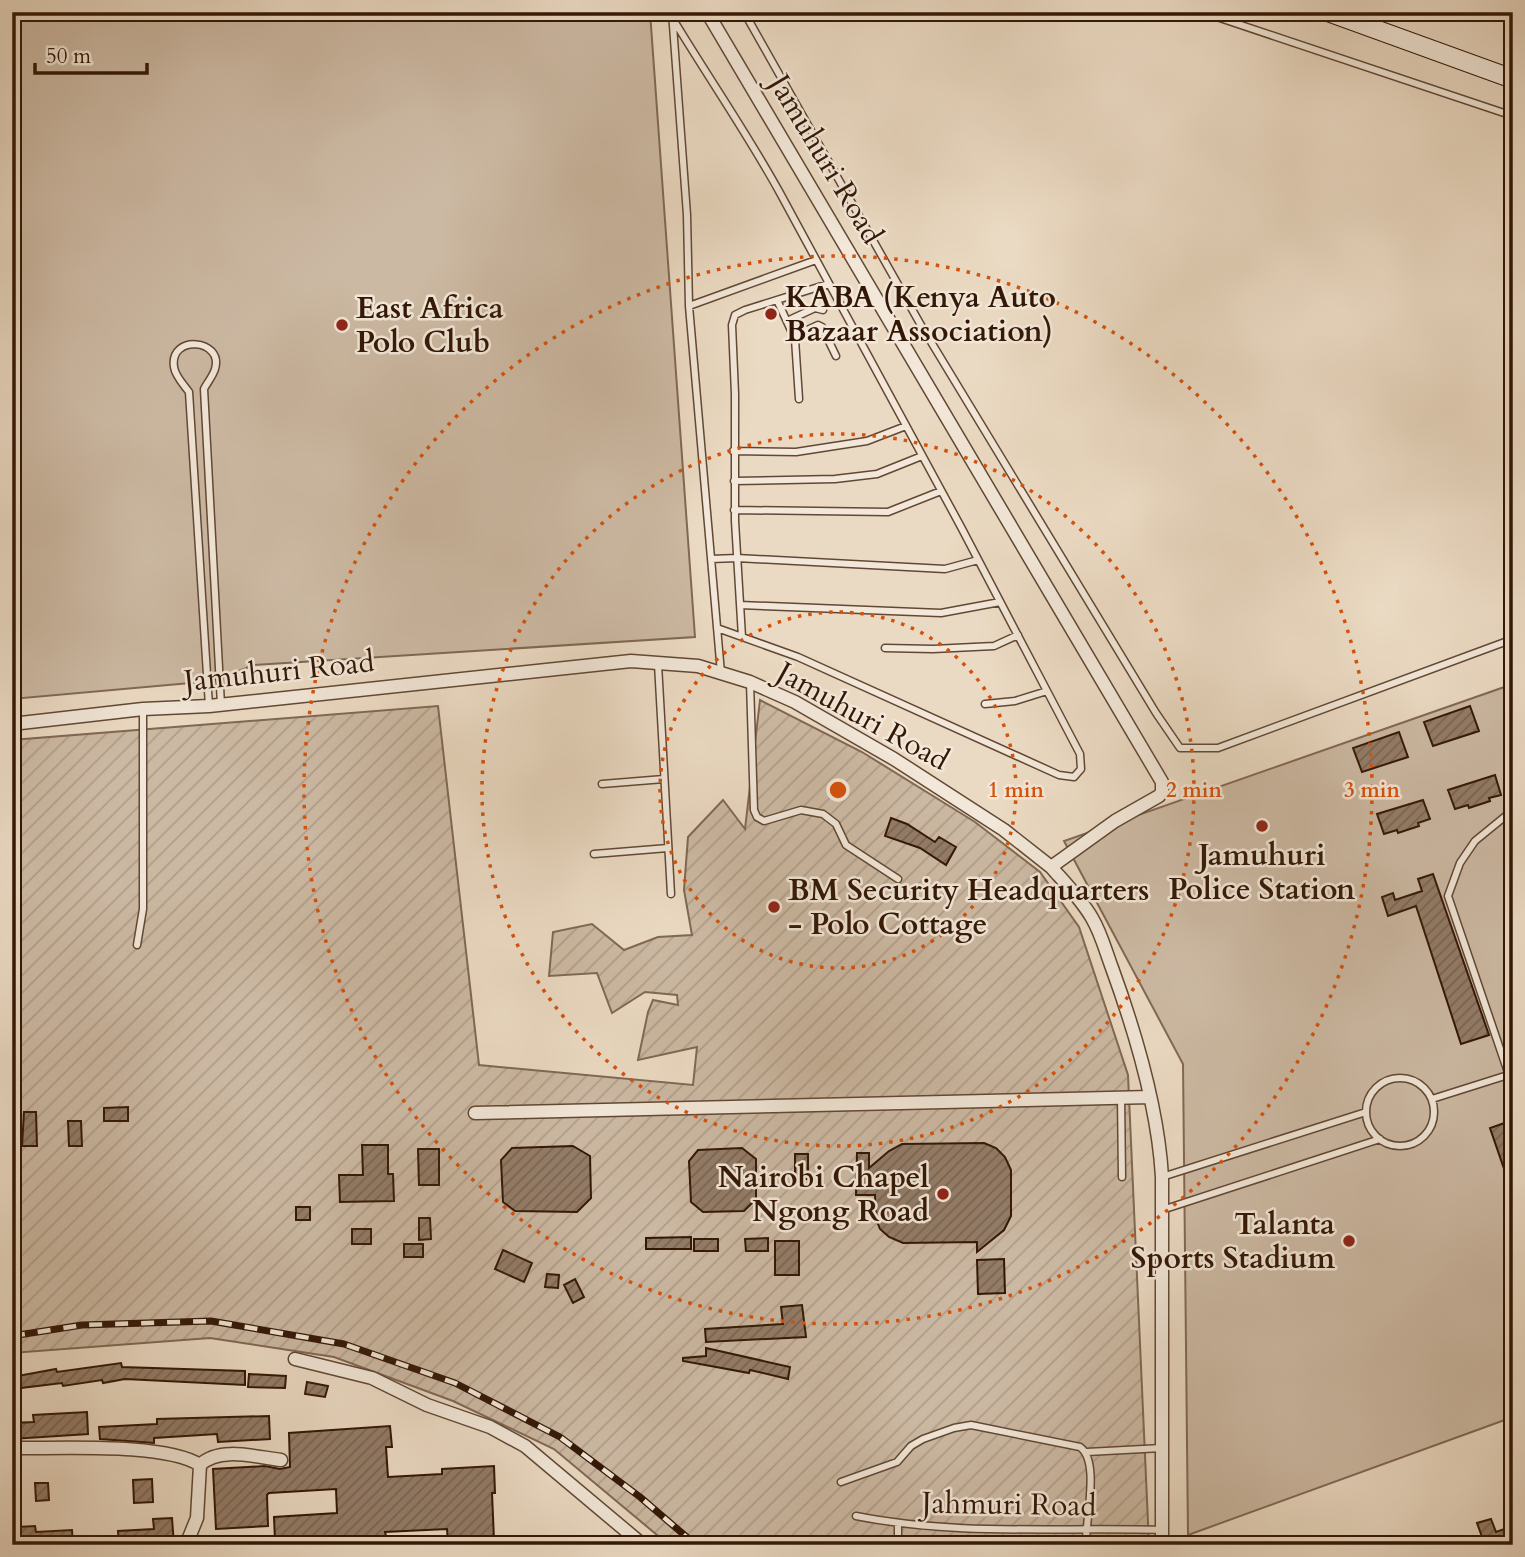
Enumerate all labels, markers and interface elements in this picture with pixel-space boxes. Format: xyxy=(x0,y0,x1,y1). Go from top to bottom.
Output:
scale bar xyxy=(35,32,147,76)
text: 50 m xyxy=(46,42,91,71)
street label: Jamuhuri Road xyxy=(757,63,892,252)
place label: KABA (Kenya Auto Bazaar Association) xyxy=(785,277,1056,352)
place label: East Africa Polo Club xyxy=(356,288,504,363)
marker: KABA (Kenya Auto Bazaar Association) xyxy=(763,306,779,322)
marker: East Africa Polo Club xyxy=(334,317,350,333)
street label: Jamuhuri Road xyxy=(178,641,376,702)
street label: Jamuhuri Road xyxy=(766,650,956,781)
text: 1 min xyxy=(988,776,1044,805)
text: 2 min xyxy=(1166,776,1222,805)
text: 3 min xyxy=(1344,776,1400,805)
centre of rings xyxy=(826,778,850,802)
marker: Jamuhuri Police Station xyxy=(1254,818,1270,834)
place label: Jamuhuri Police Station xyxy=(1169,835,1355,910)
place label: BM Security Headquarters - Polo Cottage xyxy=(788,870,1149,945)
marker: BM Security Headquarters - Polo Cottage xyxy=(766,899,782,915)
place label: Nairobi Chapel Ngong Road xyxy=(718,1157,929,1232)
marker: Nairobi Chapel Ngong Road xyxy=(935,1186,951,1202)
place label: Talanta Sports Stadium xyxy=(1131,1204,1335,1279)
marker: Talanta Sports Stadium xyxy=(1341,1233,1357,1249)
street label: Jahmuri Road xyxy=(917,1482,1097,1527)

